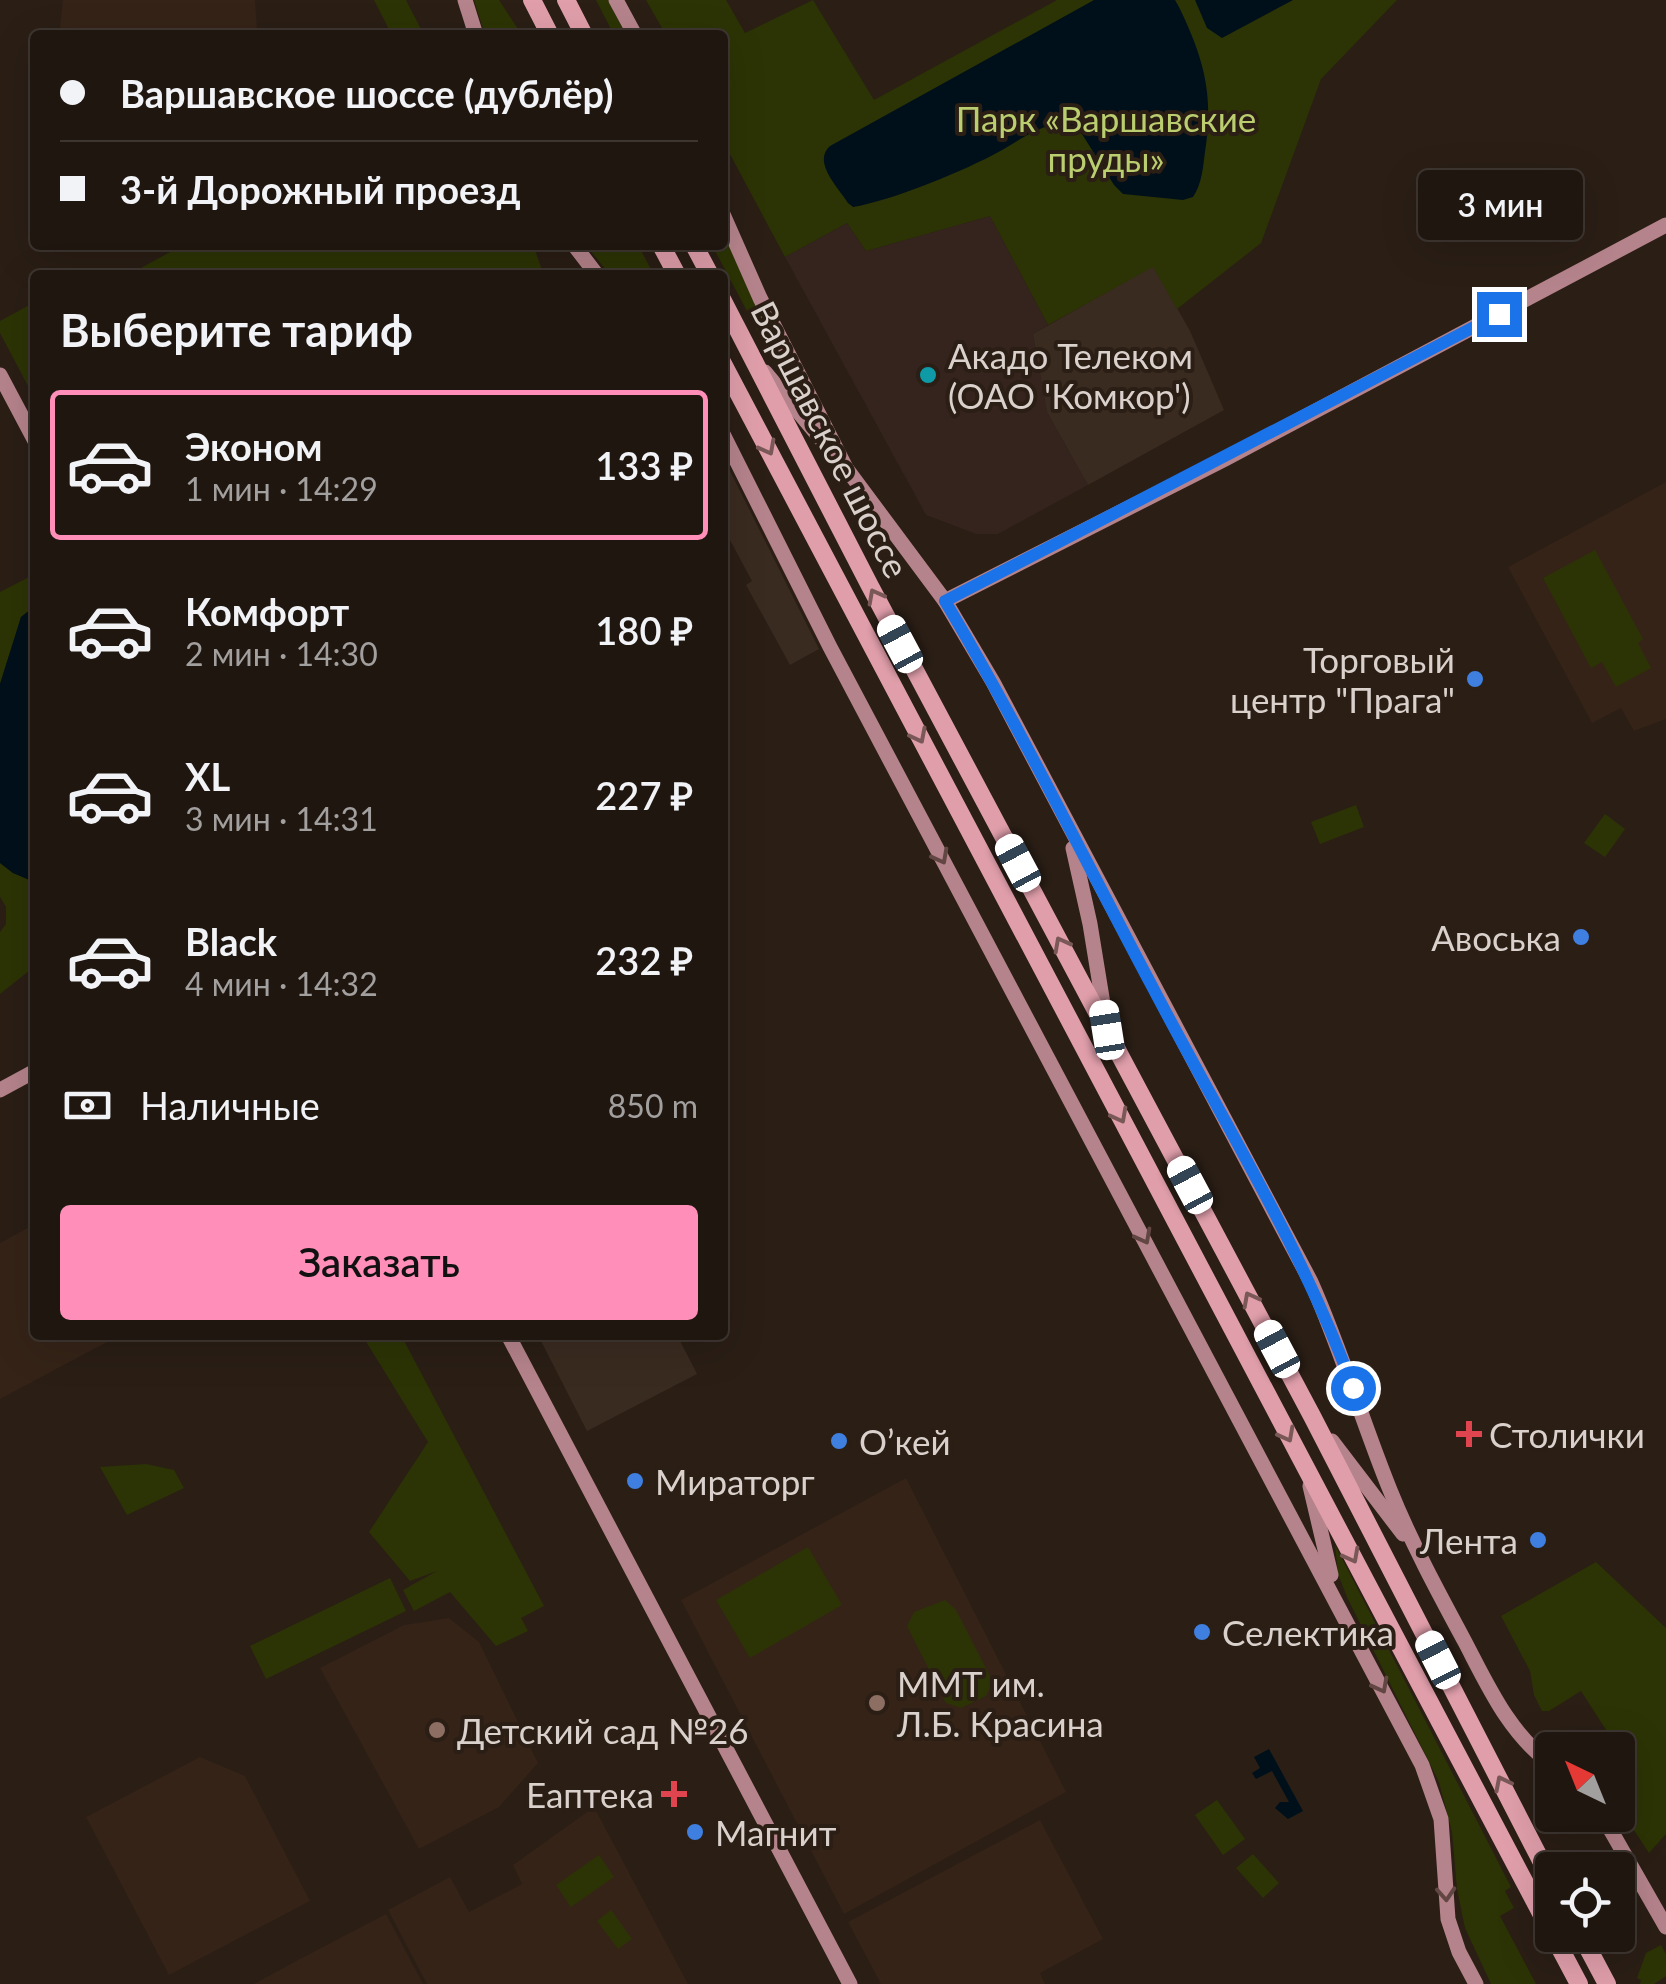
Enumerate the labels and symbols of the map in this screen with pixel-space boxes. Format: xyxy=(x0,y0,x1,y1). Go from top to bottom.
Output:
park label: Парк «Варшавские пруды» xyxy=(956,97,1256,179)
callout: 3 мин xyxy=(1416,169,1582,239)
route end xyxy=(1477,292,1522,337)
street label: Варшавское шоссе xyxy=(743,294,919,584)
place label: Акадо Телеком (ОАО 'Комкор') xyxy=(948,334,1193,416)
marker: Акадо Телеком (ОАО 'Комкор') xyxy=(917,364,939,386)
one-way arrow xyxy=(756,437,775,455)
one-way arrow xyxy=(868,588,887,607)
car xyxy=(873,610,927,678)
place label: Торговый центр "Прага" xyxy=(1230,638,1455,720)
marker: Торговый центр "Прага" xyxy=(1464,668,1486,690)
one-way arrow xyxy=(907,725,926,743)
car xyxy=(991,829,1045,897)
one-way arrow xyxy=(929,847,948,865)
place label: Авоська xyxy=(1431,916,1561,958)
marker: Авоська xyxy=(1570,926,1592,948)
one-way arrow xyxy=(1054,937,1074,955)
car xyxy=(1087,998,1127,1062)
one-way arrow xyxy=(1108,1105,1127,1123)
car xyxy=(1163,1151,1217,1219)
one-way arrow xyxy=(1132,1226,1151,1244)
one-way arrow xyxy=(1243,1291,1262,1309)
car xyxy=(1250,1315,1304,1383)
route start xyxy=(1331,1366,1376,1411)
place label: Столички xyxy=(1489,1413,1645,1455)
place label: О’кей xyxy=(859,1420,951,1462)
marker: Столички xyxy=(1458,1423,1480,1445)
one-way arrow xyxy=(1275,1424,1294,1442)
marker: О’кей xyxy=(828,1430,850,1452)
place label: Мираторг xyxy=(655,1460,815,1502)
marker: Мираторг xyxy=(624,1470,646,1492)
place label: Лента xyxy=(1419,1519,1518,1561)
marker: Лента xyxy=(1527,1529,1549,1551)
one-way arrow xyxy=(1340,1546,1359,1564)
place label: Селектика xyxy=(1222,1611,1394,1653)
marker: Селектика xyxy=(1191,1621,1213,1643)
car xyxy=(1411,1626,1465,1694)
place label: ММТ им. Л.Б. Красина xyxy=(896,1662,1104,1744)
one-way arrow xyxy=(1369,1676,1388,1694)
marker: ММТ им. Л.Б. Красина xyxy=(866,1692,888,1714)
place label: Детский сад №26 xyxy=(457,1709,749,1751)
marker: Детский сад №26 xyxy=(426,1719,448,1741)
north arrow xyxy=(1535,1732,1635,1832)
place label: Еаптека xyxy=(526,1773,654,1815)
one-way arrow xyxy=(1495,1776,1514,1794)
marker: Еаптека xyxy=(663,1783,685,1805)
place label: Магнит xyxy=(715,1811,837,1853)
marker: Магнит xyxy=(684,1821,706,1843)
one-way arrow xyxy=(1435,1886,1456,1902)

